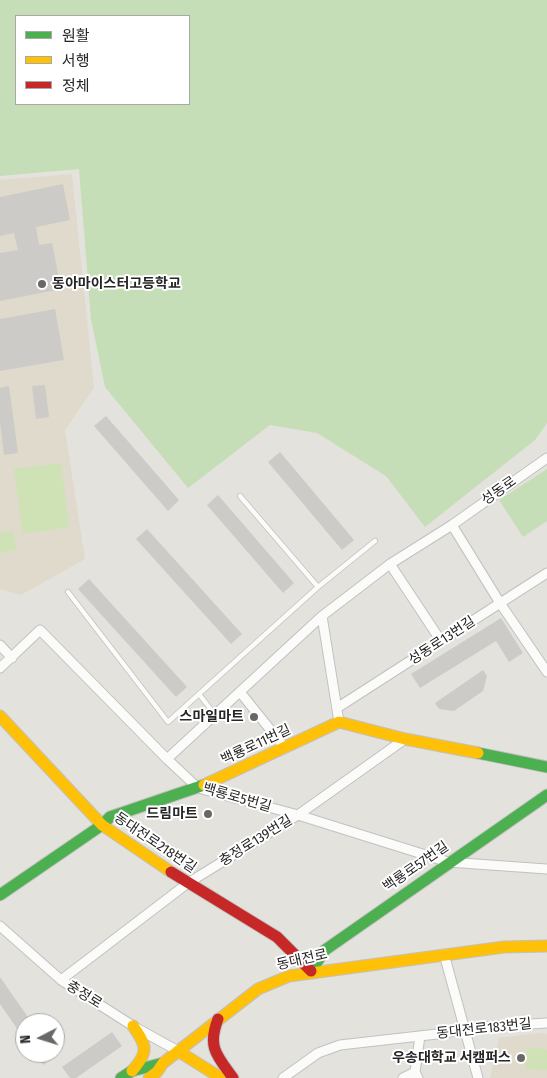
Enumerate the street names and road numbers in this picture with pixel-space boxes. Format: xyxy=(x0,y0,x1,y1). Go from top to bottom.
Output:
street label: 성동로 xyxy=(478,473,520,509)
street label: 성동로13번길 xyxy=(405,613,479,669)
street label: 백룡로11번길 xyxy=(218,722,294,768)
street label: 백룡로5번길 xyxy=(201,780,273,816)
street label: 동대전로218번길 xyxy=(111,809,199,877)
street label: 충정로139번길 xyxy=(216,812,296,870)
street label: 백룡로57번길 xyxy=(380,838,452,896)
street label: 동대전로 xyxy=(275,946,329,974)
street label: 충정로 xyxy=(63,978,105,1012)
street label: 동대전로183번길 xyxy=(435,1016,533,1042)

